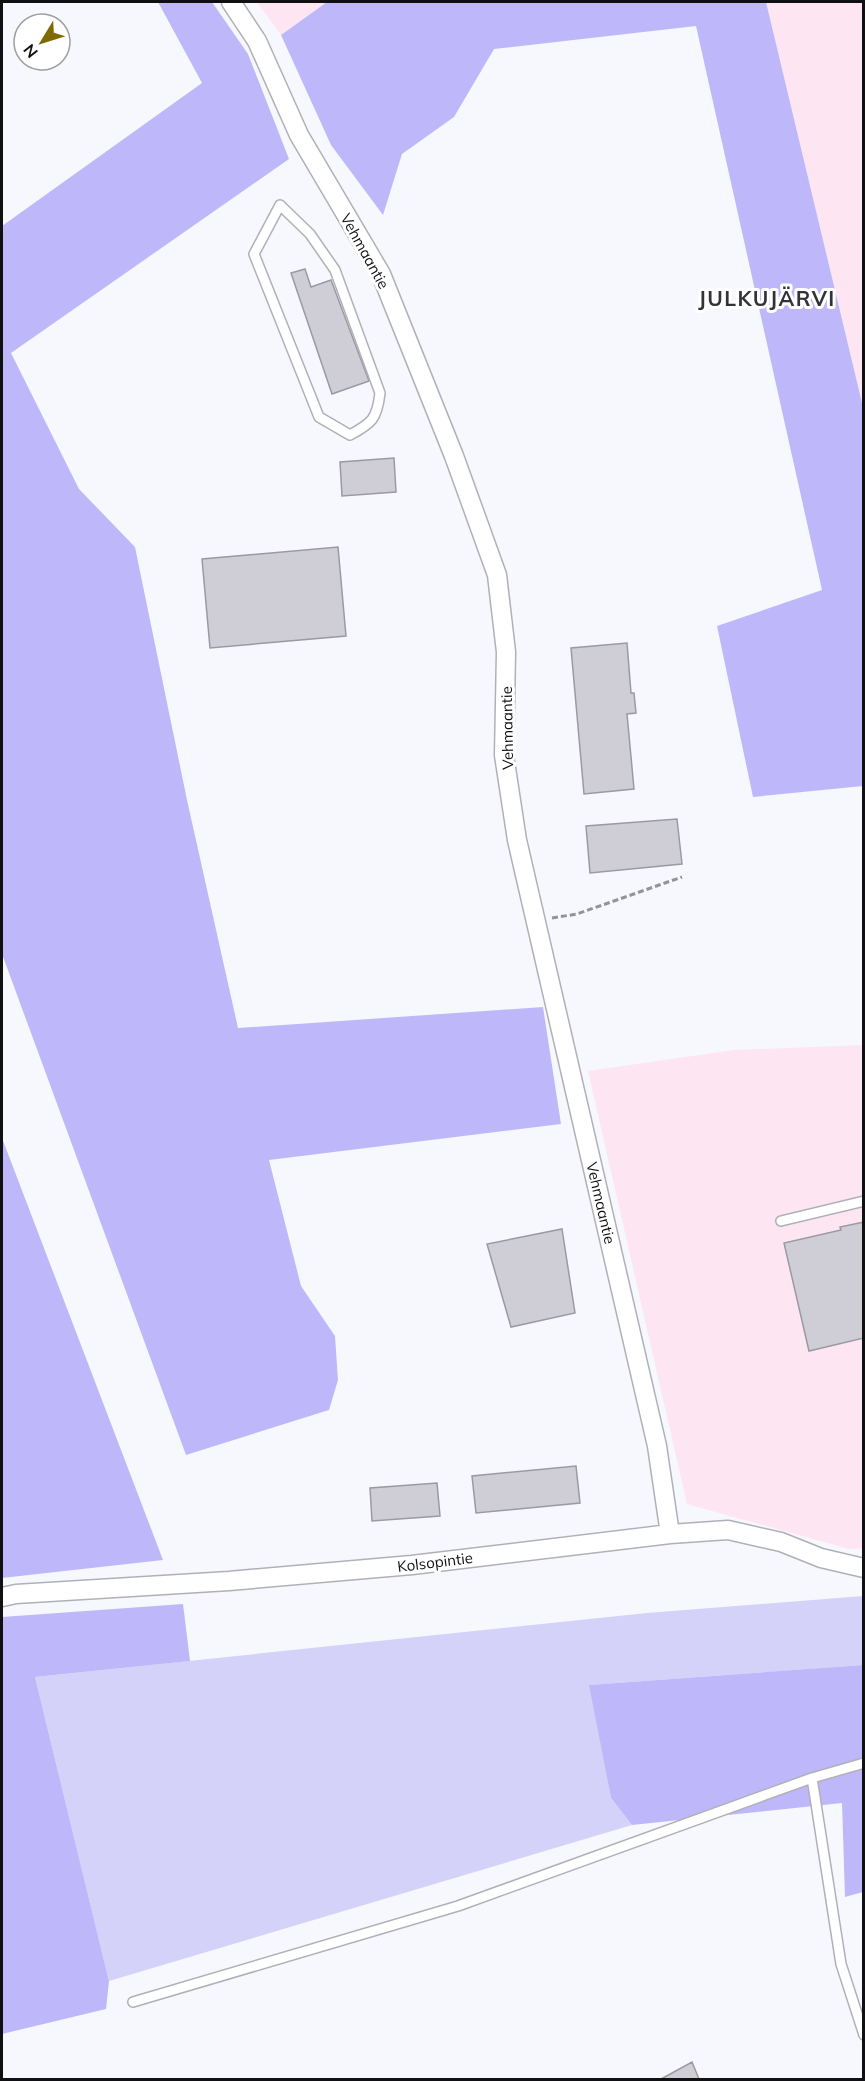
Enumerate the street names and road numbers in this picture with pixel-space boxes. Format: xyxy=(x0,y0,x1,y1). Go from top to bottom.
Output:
street label: Vehmaantie xyxy=(336,210,394,292)
street label: Vehmaantie xyxy=(497,686,517,770)
street label: Vehmaantie xyxy=(582,1160,620,1246)
street label: Kolsopintie xyxy=(396,1548,474,1576)

